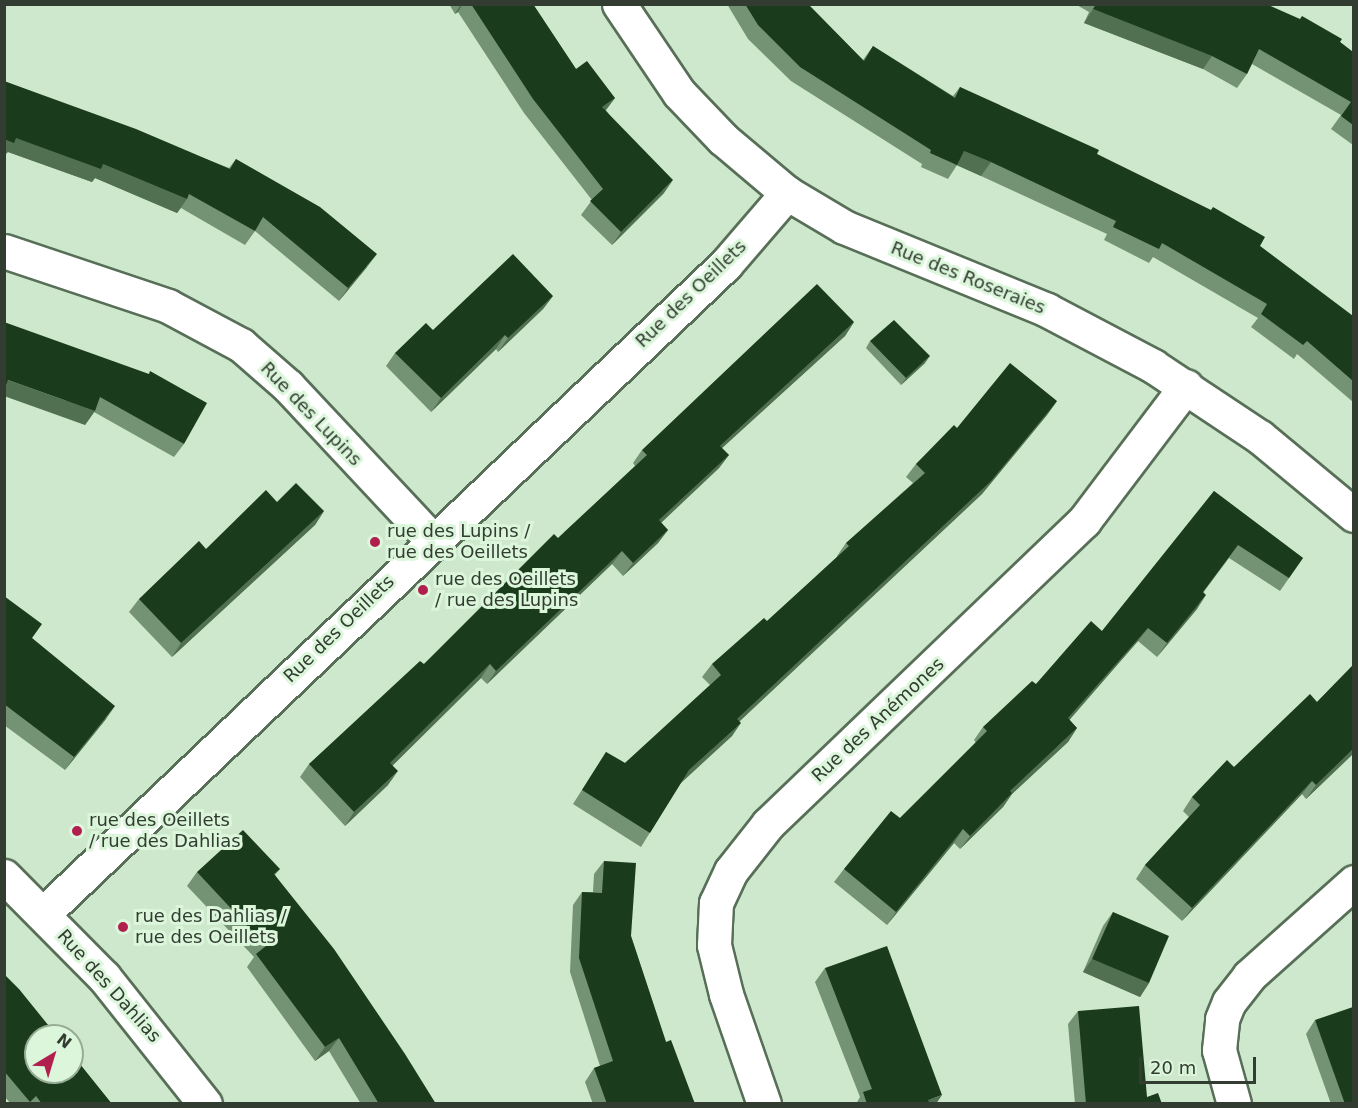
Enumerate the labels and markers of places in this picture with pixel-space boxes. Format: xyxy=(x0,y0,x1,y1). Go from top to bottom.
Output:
place label: rue des Lupins / rue des Oeillets xyxy=(387,521,530,564)
marker: rue des Lupins / rue des Oeillets xyxy=(368,535,382,549)
place label: rue des Oeillets / rue des Lupins xyxy=(435,569,578,612)
marker: rue des Oeillets / rue des Lupins xyxy=(416,583,430,597)
place label: rue des Oeillets / rue des Dahlias xyxy=(89,810,241,852)
marker: rue des Oeillets / rue des Dahlias xyxy=(70,824,84,838)
place label: rue des Dahlias / rue des Oeillets xyxy=(135,906,287,948)
marker: rue des Dahlias / rue des Oeillets xyxy=(116,920,130,934)

